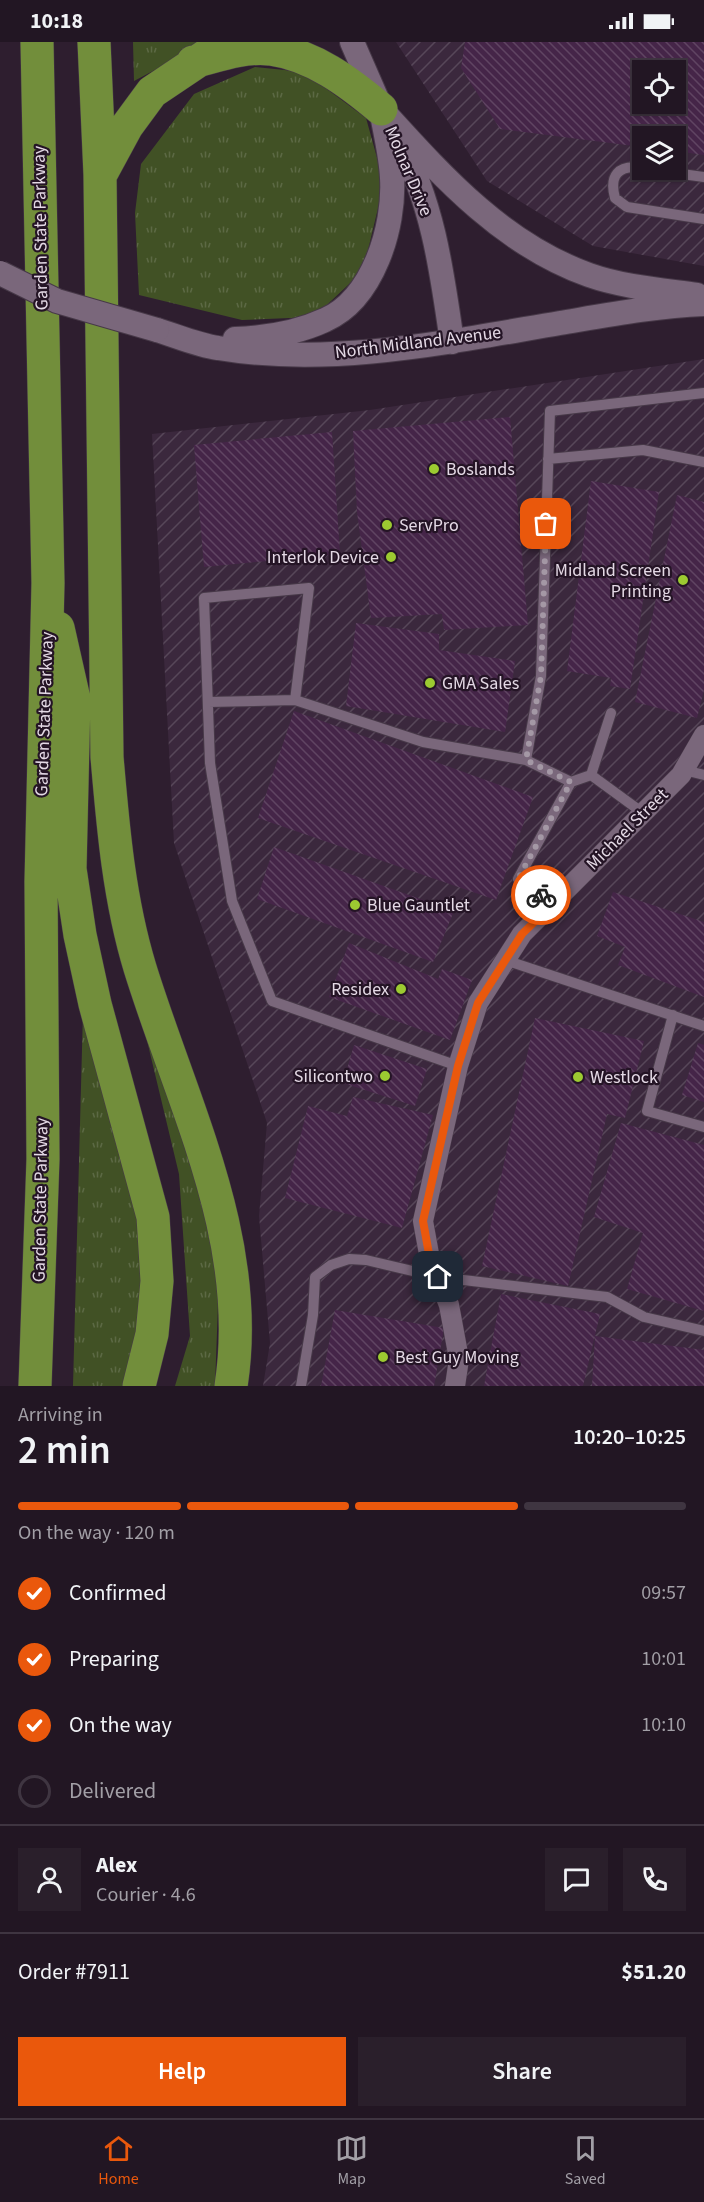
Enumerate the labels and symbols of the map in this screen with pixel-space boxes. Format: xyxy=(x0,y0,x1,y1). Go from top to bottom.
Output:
street label: Molnar Drive xyxy=(378,122,439,220)
street label: Garden State Parkway xyxy=(27,145,54,310)
street label: North Midland Avenue xyxy=(334,320,503,365)
place label: Boslands xyxy=(446,457,515,482)
marker: Boslands xyxy=(427,462,441,476)
pin xyxy=(520,498,571,549)
place label: ServPro xyxy=(399,513,459,538)
marker: ServPro xyxy=(380,518,394,532)
place label: Interlok Device xyxy=(267,545,379,570)
marker: Interlok Device xyxy=(384,550,398,564)
place label: Midland Screen Printing xyxy=(555,558,671,604)
marker: Midland Screen Printing xyxy=(676,573,690,587)
street label: Garden State Parkway xyxy=(29,631,60,797)
place label: GMA Sales xyxy=(442,671,519,696)
marker: GMA Sales xyxy=(423,676,437,690)
street label: Michael Street xyxy=(581,783,674,876)
courier xyxy=(511,865,571,925)
place label: Blue Gauntlet xyxy=(367,893,470,918)
marker: Blue Gauntlet xyxy=(348,898,362,912)
place label: Residex xyxy=(331,977,389,1002)
marker: Residex xyxy=(394,982,408,996)
place label: Silicontwo xyxy=(294,1064,373,1089)
place label: Westlock xyxy=(590,1065,658,1090)
marker: Silicontwo xyxy=(378,1069,392,1083)
marker: Westlock xyxy=(571,1070,585,1084)
street label: Garden State Parkway xyxy=(27,1117,54,1283)
pin xyxy=(412,1251,463,1302)
place label: Best Guy Moving xyxy=(395,1345,519,1370)
marker: Best Guy Moving xyxy=(376,1350,390,1364)

